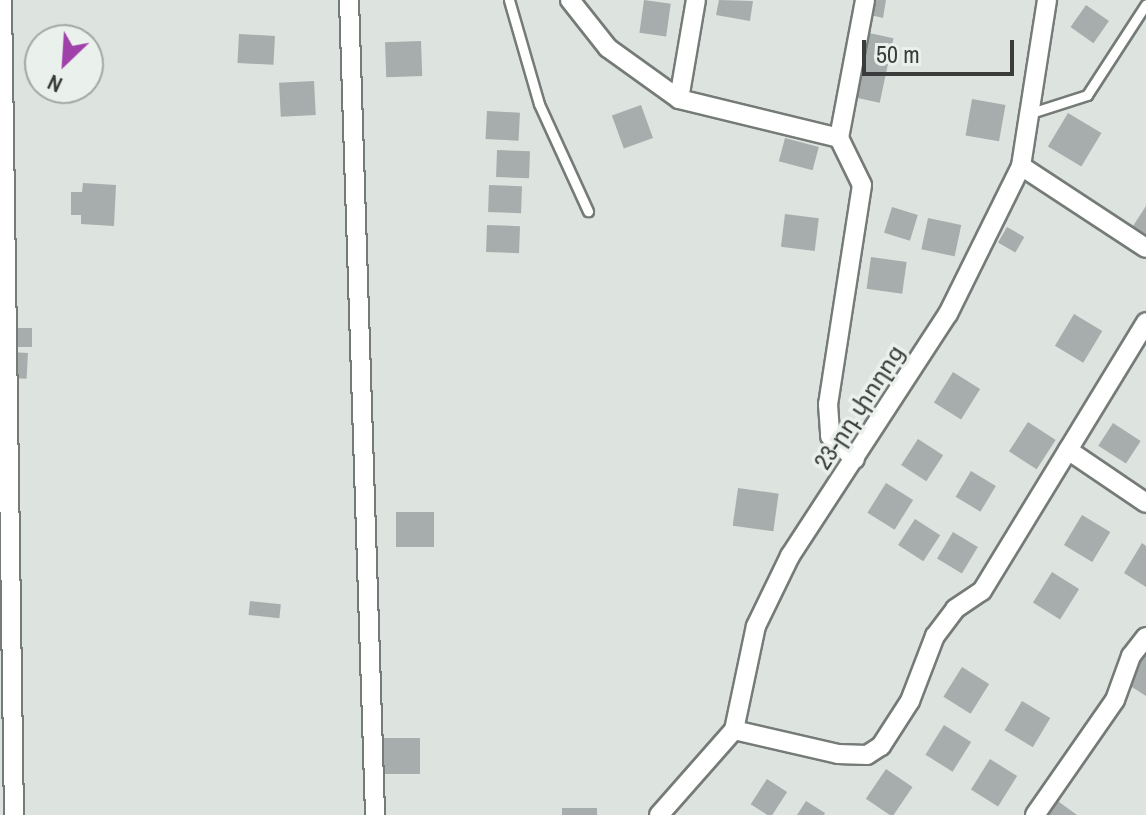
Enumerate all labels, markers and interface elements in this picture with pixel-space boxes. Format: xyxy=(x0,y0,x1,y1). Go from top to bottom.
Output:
north arrow xyxy=(24,24,104,104)
scale bar xyxy=(866,24,1018,74)
text: 50 m xyxy=(876,38,920,70)
text: N xyxy=(42,68,67,100)
street label: 23-րդ փողոց xyxy=(808,339,910,475)

